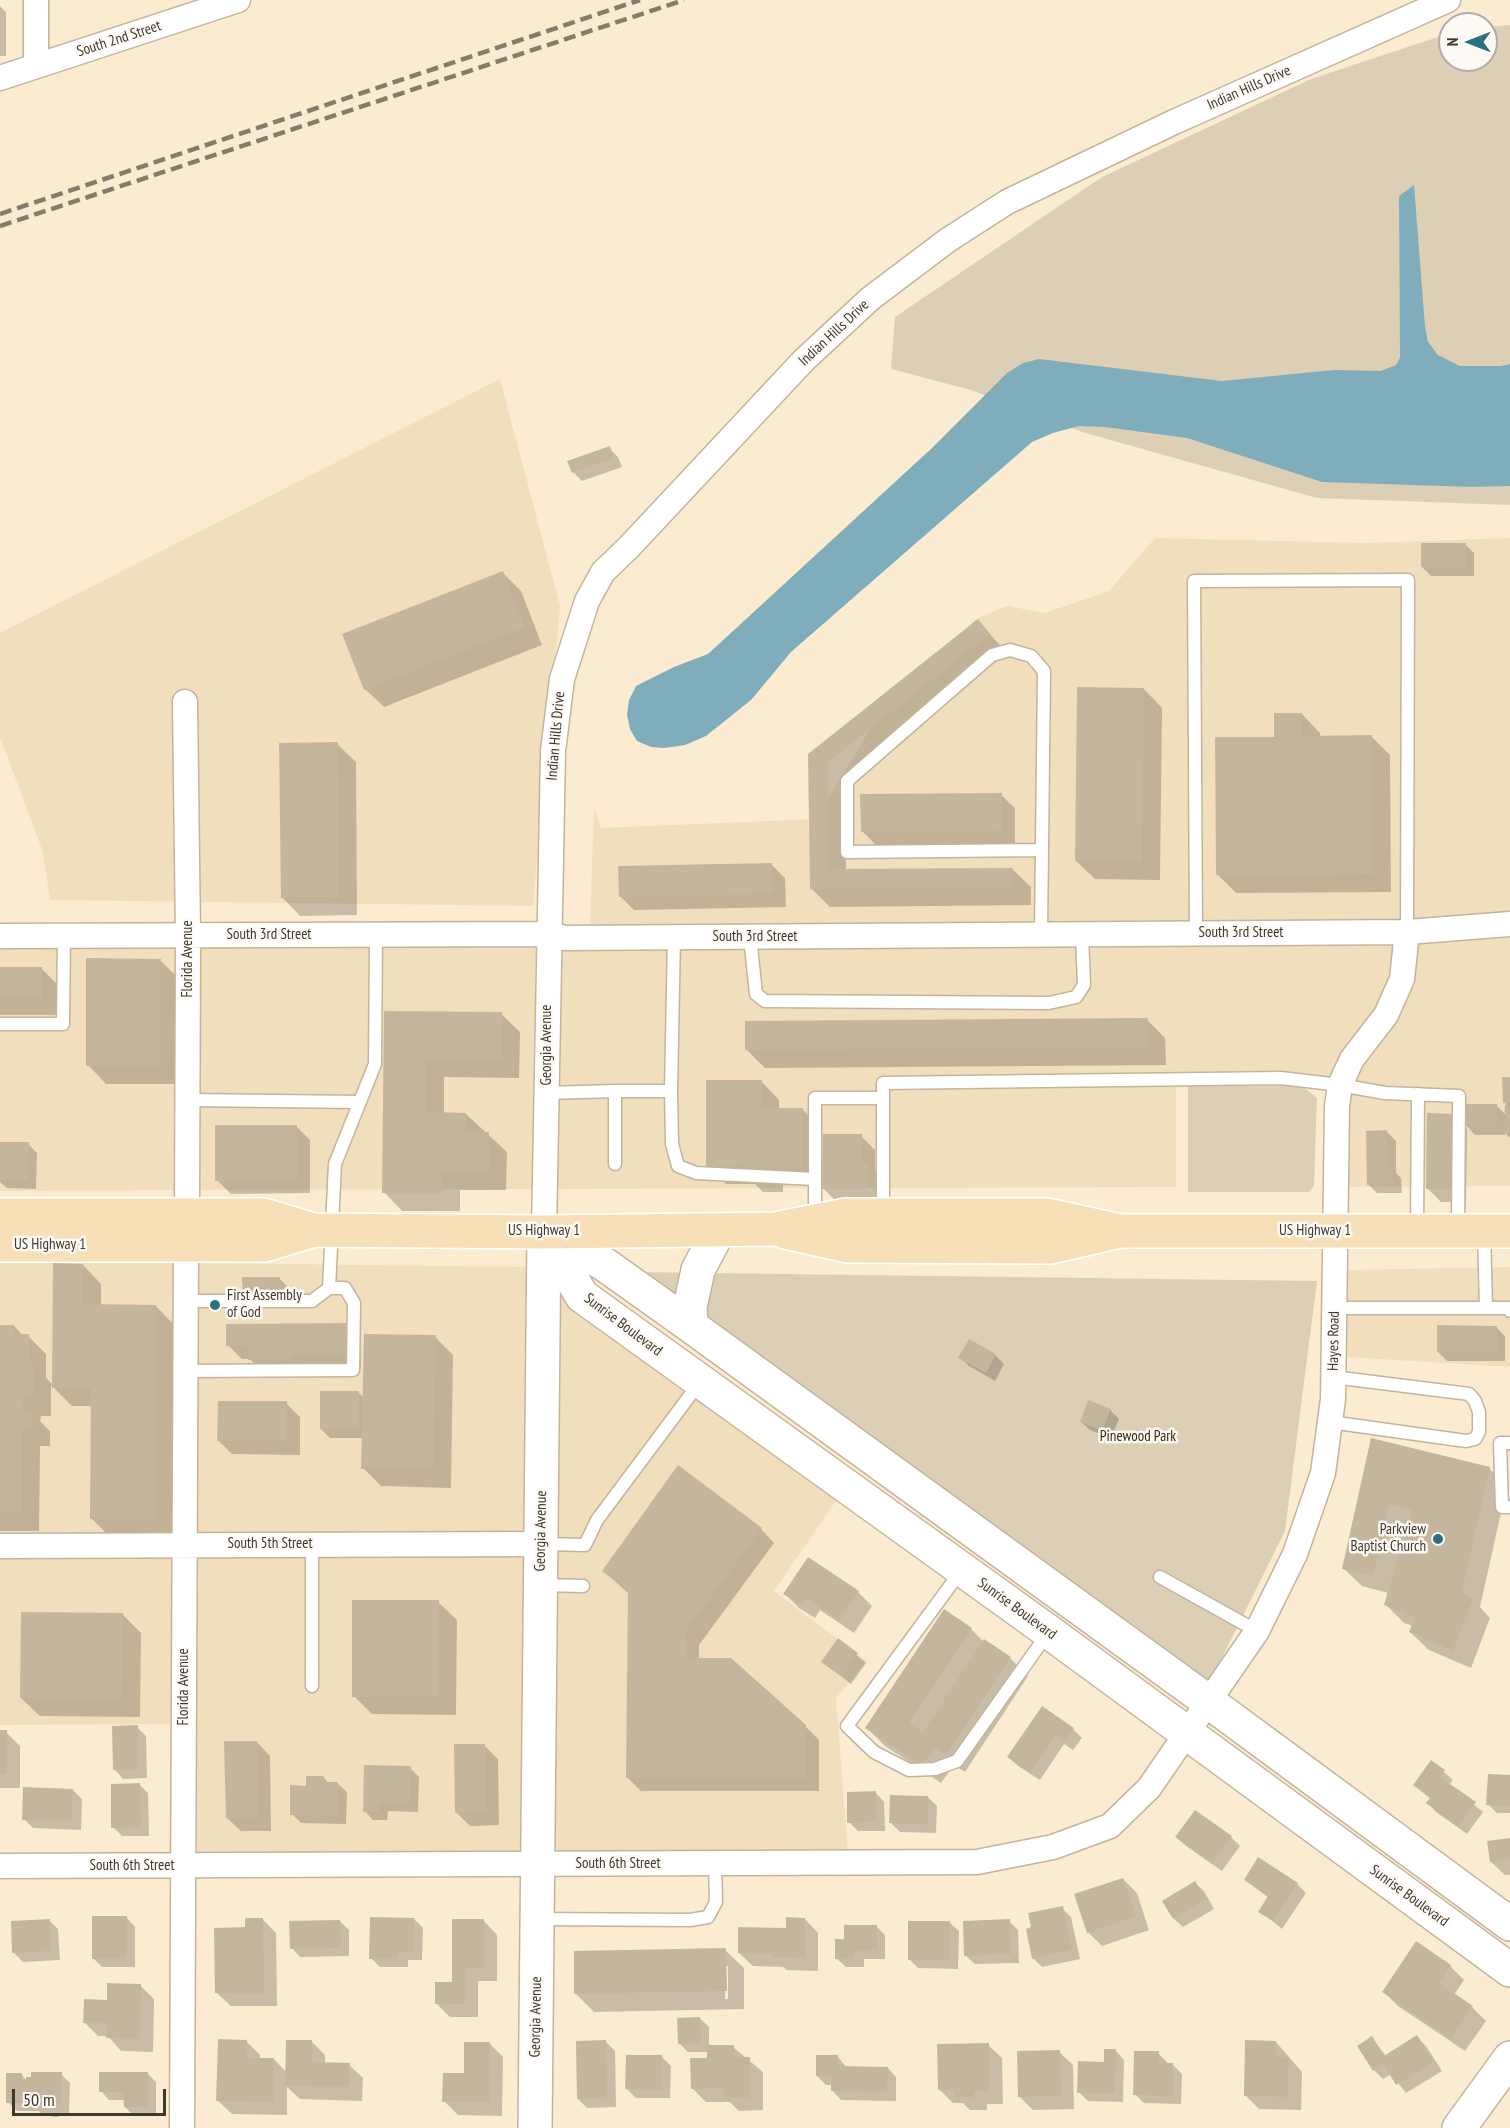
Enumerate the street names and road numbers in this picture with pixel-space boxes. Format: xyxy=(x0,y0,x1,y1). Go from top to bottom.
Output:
street label: South 2nd Street xyxy=(75,17,163,61)
street label: Indian Hills Drive xyxy=(1205,62,1293,114)
street label: Indian Hills Drive xyxy=(795,296,873,370)
street label: Indian Hills Drive xyxy=(543,691,569,781)
street label: Florida Avenue xyxy=(179,920,197,998)
street label: South 3rd Street xyxy=(1199,924,1283,942)
street label: South 3rd Street xyxy=(227,926,311,944)
street label: South 3rd Street xyxy=(713,928,797,946)
street label: Georgia Avenue xyxy=(538,1005,556,1085)
street label: US Highway 1 xyxy=(508,1222,580,1240)
street label: US Highway 1 xyxy=(1279,1222,1351,1240)
street label: US Highway 1 xyxy=(14,1236,86,1254)
street label: Sunrise Boulevard xyxy=(580,1290,666,1360)
street label: Hayes Road xyxy=(1324,1311,1344,1371)
street label: Georgia Avenue xyxy=(531,1490,551,1572)
street label: South 5th Street xyxy=(227,1535,313,1553)
street label: Sunrise Boulevard xyxy=(974,1574,1060,1644)
street label: Florida Avenue xyxy=(175,1648,193,1726)
street label: South 6th Street xyxy=(575,1855,661,1873)
street label: South 6th Street xyxy=(89,1857,175,1875)
street label: Sunrise Boulevard xyxy=(1366,1861,1452,1931)
street label: Georgia Avenue xyxy=(526,1976,546,2058)

